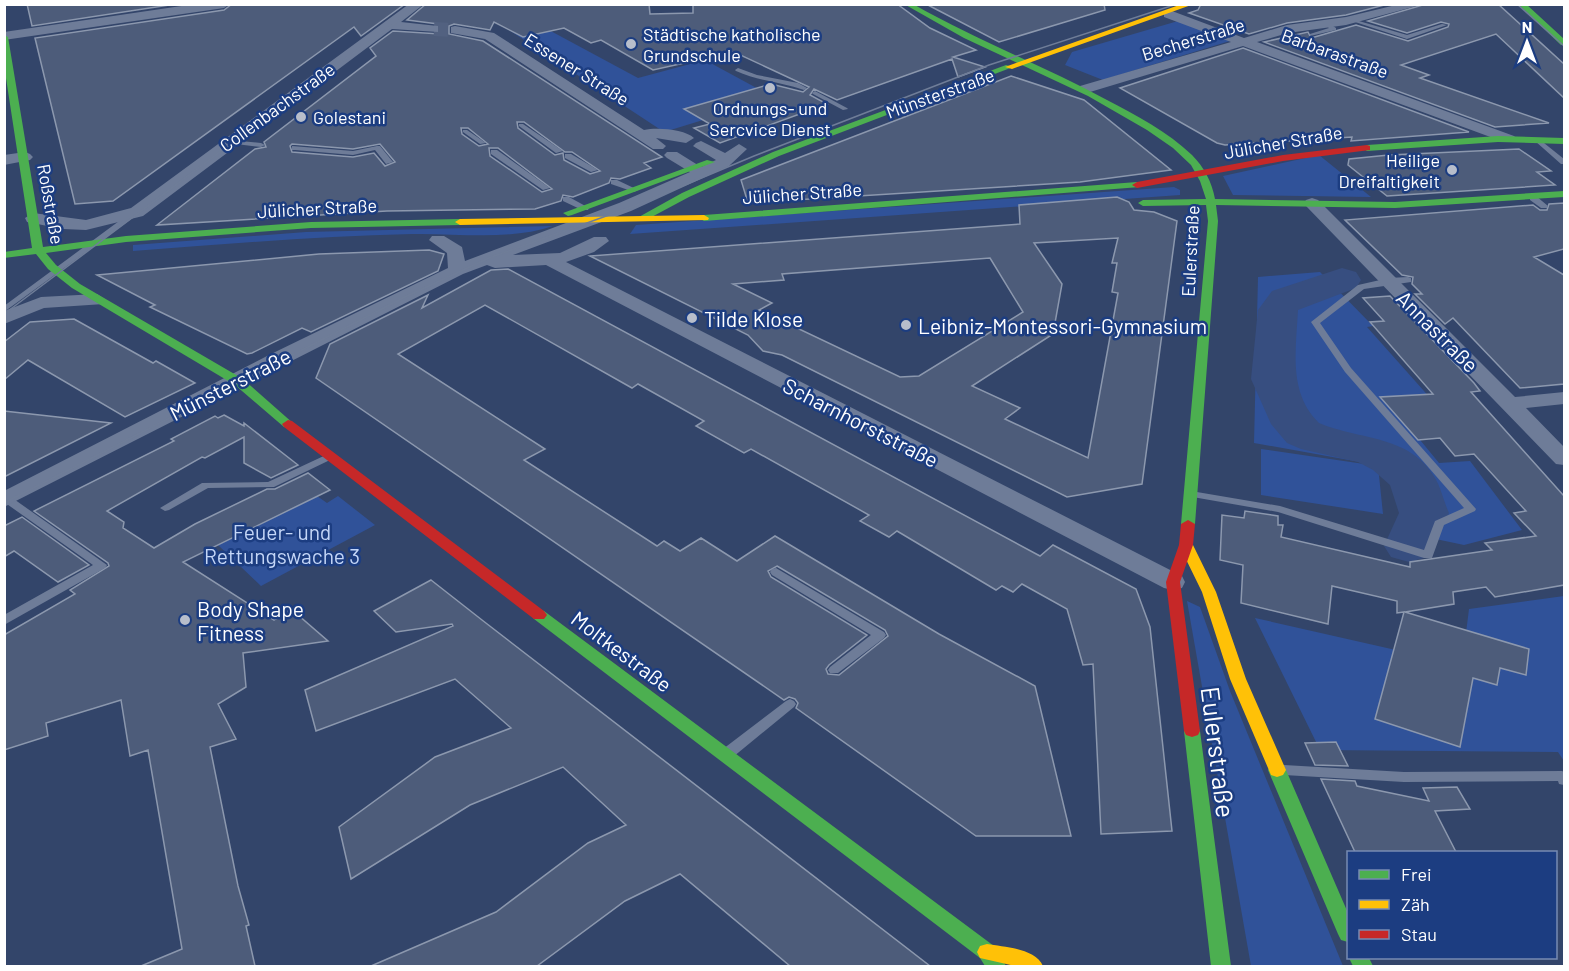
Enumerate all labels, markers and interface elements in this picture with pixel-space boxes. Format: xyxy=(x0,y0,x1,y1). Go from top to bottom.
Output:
north arrow xyxy=(1497,12,1557,72)
street label: Becherstraße xyxy=(1139,13,1247,65)
text: N xyxy=(1522,17,1532,36)
place label: Städtische katholische Grundschule xyxy=(643,23,821,66)
street label: Barbarastraße xyxy=(1279,23,1391,83)
street label: Essener Straße xyxy=(521,28,633,110)
marker: Städtische katholische Grundschule xyxy=(624,37,638,51)
street label: Collenbachstraße xyxy=(215,58,339,156)
street label: Münsterstraße xyxy=(883,63,997,123)
marker: Ordnungs- und Sercvice Dienst xyxy=(763,81,777,95)
place label: Ordnungs- und Sercvice Dienst xyxy=(709,97,831,140)
place label: Golestani xyxy=(313,106,386,128)
marker: Golestani xyxy=(294,110,308,124)
street label: Jülicher Straße xyxy=(1222,121,1344,163)
place label: Heilige Dreifaltigkeit xyxy=(1339,149,1440,192)
street label: Roßstraße xyxy=(33,162,69,246)
marker: Heilige Dreifaltigkeit xyxy=(1445,163,1459,177)
street label: Jülicher Straße xyxy=(741,178,863,208)
street label: Jülicher Straße xyxy=(257,194,377,222)
street label: Eulerstraße xyxy=(1177,205,1203,297)
street label: Annastraße xyxy=(1392,285,1484,377)
place label: Tilde Klose xyxy=(704,306,803,331)
marker: Tilde Klose xyxy=(685,311,699,325)
place label: Leibniz-Montessori-Gymnasium xyxy=(918,313,1207,338)
marker: Leibniz-Montessori-Gymnasium xyxy=(899,318,913,332)
street label: Münsterstraße xyxy=(165,343,295,425)
street label: Scharnhorststraße xyxy=(779,372,943,472)
park label: Feuer- und Rettungswache 3 xyxy=(204,519,360,568)
place label: Body Shape Fitness xyxy=(197,596,304,645)
street label: Moltkestraße xyxy=(567,605,677,697)
marker: Body Shape Fitness xyxy=(178,613,192,627)
street label: Eulerstraße xyxy=(1196,685,1242,819)
legend xyxy=(1347,851,1557,959)
text: Frei xyxy=(1401,863,1432,885)
text: Zäh xyxy=(1401,893,1430,915)
text: Stau xyxy=(1401,923,1437,945)

